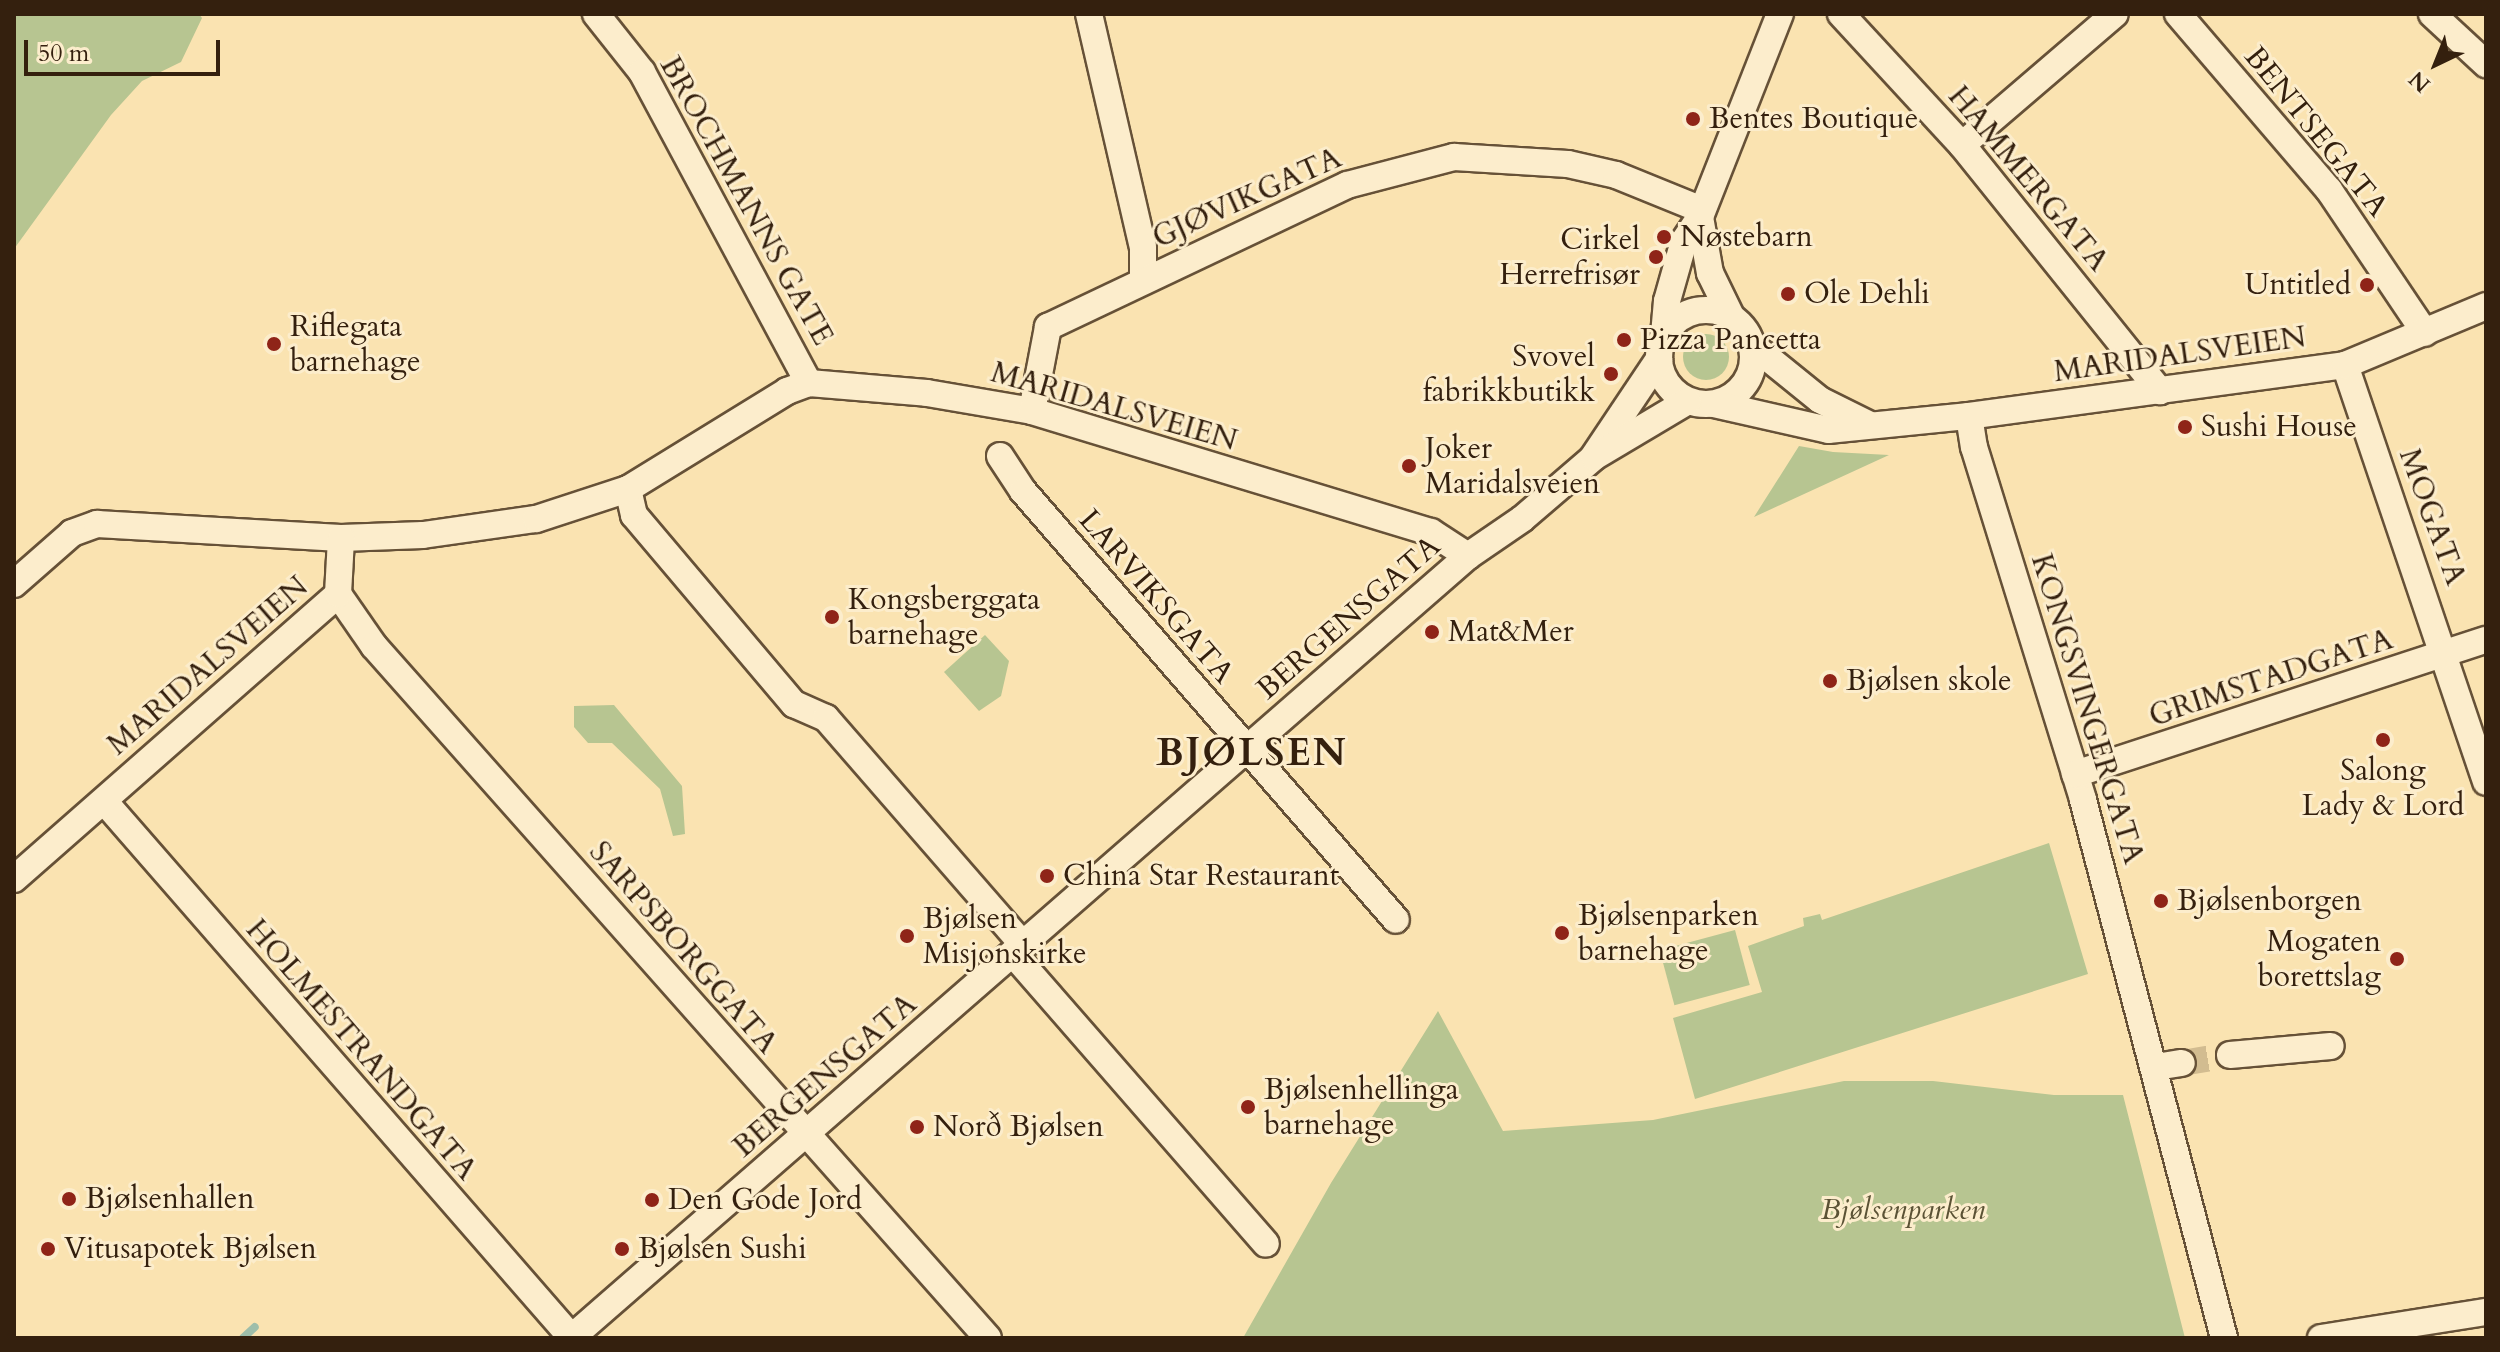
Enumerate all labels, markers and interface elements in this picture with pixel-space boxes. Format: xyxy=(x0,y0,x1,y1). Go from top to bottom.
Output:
scale bar xyxy=(28,24,224,74)
north arrow xyxy=(2396,24,2476,104)
text: 50 m xyxy=(38,37,89,70)
street label: BENTSEGATA xyxy=(2236,40,2396,224)
street label: BROCHMANNS GATE xyxy=(652,50,840,352)
text: N xyxy=(2402,64,2437,99)
street label: HAMMERGATA xyxy=(1940,79,2116,279)
place label: Bentes Boutique xyxy=(1709,101,1918,137)
marker: Bentes Boutique xyxy=(1684,110,1702,128)
street label: GJØVIKGATA xyxy=(1147,140,1347,256)
place label: Nøstebarn xyxy=(1680,219,1813,255)
place label: Cirkel Herrefrisør xyxy=(1499,222,1640,292)
marker: Nøstebarn xyxy=(1655,228,1673,246)
marker: Cirkel Herrefrisør xyxy=(1647,248,1665,266)
place label: Untitled xyxy=(2245,267,2351,303)
place label: Ole Dehli xyxy=(1804,276,1930,312)
marker: Untitled xyxy=(2358,276,2376,294)
marker: Ole Dehli xyxy=(1779,285,1797,303)
place label: Riflegata barnehage xyxy=(290,309,421,380)
street label: MARIDALSVEIEN xyxy=(2052,319,2308,391)
place label: Pizza Pancetta xyxy=(1640,322,1821,358)
marker: Pizza Pancetta xyxy=(1615,331,1633,349)
marker: Riflegata barnehage xyxy=(265,335,283,353)
place label: Svovel fabrikkbutikk xyxy=(1423,339,1595,410)
street label: MARIDALSVEIEN xyxy=(987,355,1241,459)
marker: Svovel fabrikkbutikk xyxy=(1602,365,1620,383)
place label: Sushi House xyxy=(2201,409,2357,445)
marker: Sushi House xyxy=(2176,418,2194,436)
place label: Joker Maridalsveien xyxy=(1425,431,1600,502)
street label: MOGATA xyxy=(2391,444,2473,590)
marker: Joker Maridalsveien xyxy=(1400,457,1418,475)
street label: LARVIKSGATA xyxy=(1071,503,1241,691)
street label: BERGENSGATA xyxy=(1250,529,1448,707)
street label: KONGSVINGERGATA xyxy=(2023,550,2151,868)
street label: MARIDALSVEIEN xyxy=(100,569,316,763)
place label: Kongsberggata barnehage xyxy=(848,582,1040,652)
marker: Kongsberggata barnehage xyxy=(823,608,841,626)
place label: Mat&Mer xyxy=(1448,614,1574,650)
street label: GRIMSTADGATA xyxy=(2145,622,2397,734)
marker: Mat&Mer xyxy=(1423,623,1441,641)
place label: Bjølsen skole xyxy=(1846,663,2012,699)
marker: Bjølsen skole xyxy=(1821,672,1839,690)
district label: BJØLSEN xyxy=(1156,731,1348,777)
marker: Salong Lady & Lord xyxy=(2374,731,2392,749)
place label: Salong Lady & Lord xyxy=(2302,753,2464,824)
street label: SARPSBORGGATA xyxy=(581,835,785,1061)
place label: China Star Restaurant xyxy=(1063,858,1339,894)
marker: China Star Restaurant xyxy=(1038,867,1056,885)
place label: Bjølsenborgen xyxy=(2177,883,2362,919)
marker: Bjølsenborgen xyxy=(2152,892,2170,910)
place label: Bjølsenparken barnehage xyxy=(1578,898,1759,968)
place label: Bjølsen Misjonskirke xyxy=(923,901,1087,972)
street label: HOLMESTRANDGATA xyxy=(238,912,484,1188)
marker: Bjølsenparken barnehage xyxy=(1553,924,1571,942)
place label: Mogaten borettslag xyxy=(2258,924,2381,994)
marker: Bjølsen Misjonskirke xyxy=(898,927,916,945)
marker: Mogaten borettslag xyxy=(2388,950,2406,968)
street label: BERGENSGATA xyxy=(726,987,924,1165)
place label: Bjølsenhellinga barnehage xyxy=(1264,1072,1459,1142)
marker: Bjølsenhellinga barnehage xyxy=(1239,1098,1257,1116)
place label: Norð Bjølsen xyxy=(933,1109,1104,1145)
marker: Norð Bjølsen xyxy=(908,1118,926,1136)
place label: Bjølsenhallen xyxy=(85,1181,254,1217)
place label: Den Gode Jord xyxy=(668,1182,862,1218)
marker: Bjølsenhallen xyxy=(60,1190,78,1208)
marker: Den Gode Jord xyxy=(643,1191,661,1209)
park label: Bjølsenparken xyxy=(1821,1192,1985,1228)
place label: Vitusapotek Bjølsen xyxy=(64,1231,317,1267)
place label: Bjølsen Sushi xyxy=(638,1231,807,1267)
marker: Vitusapotek Bjølsen xyxy=(39,1240,57,1258)
marker: Bjølsen Sushi xyxy=(613,1240,631,1258)

